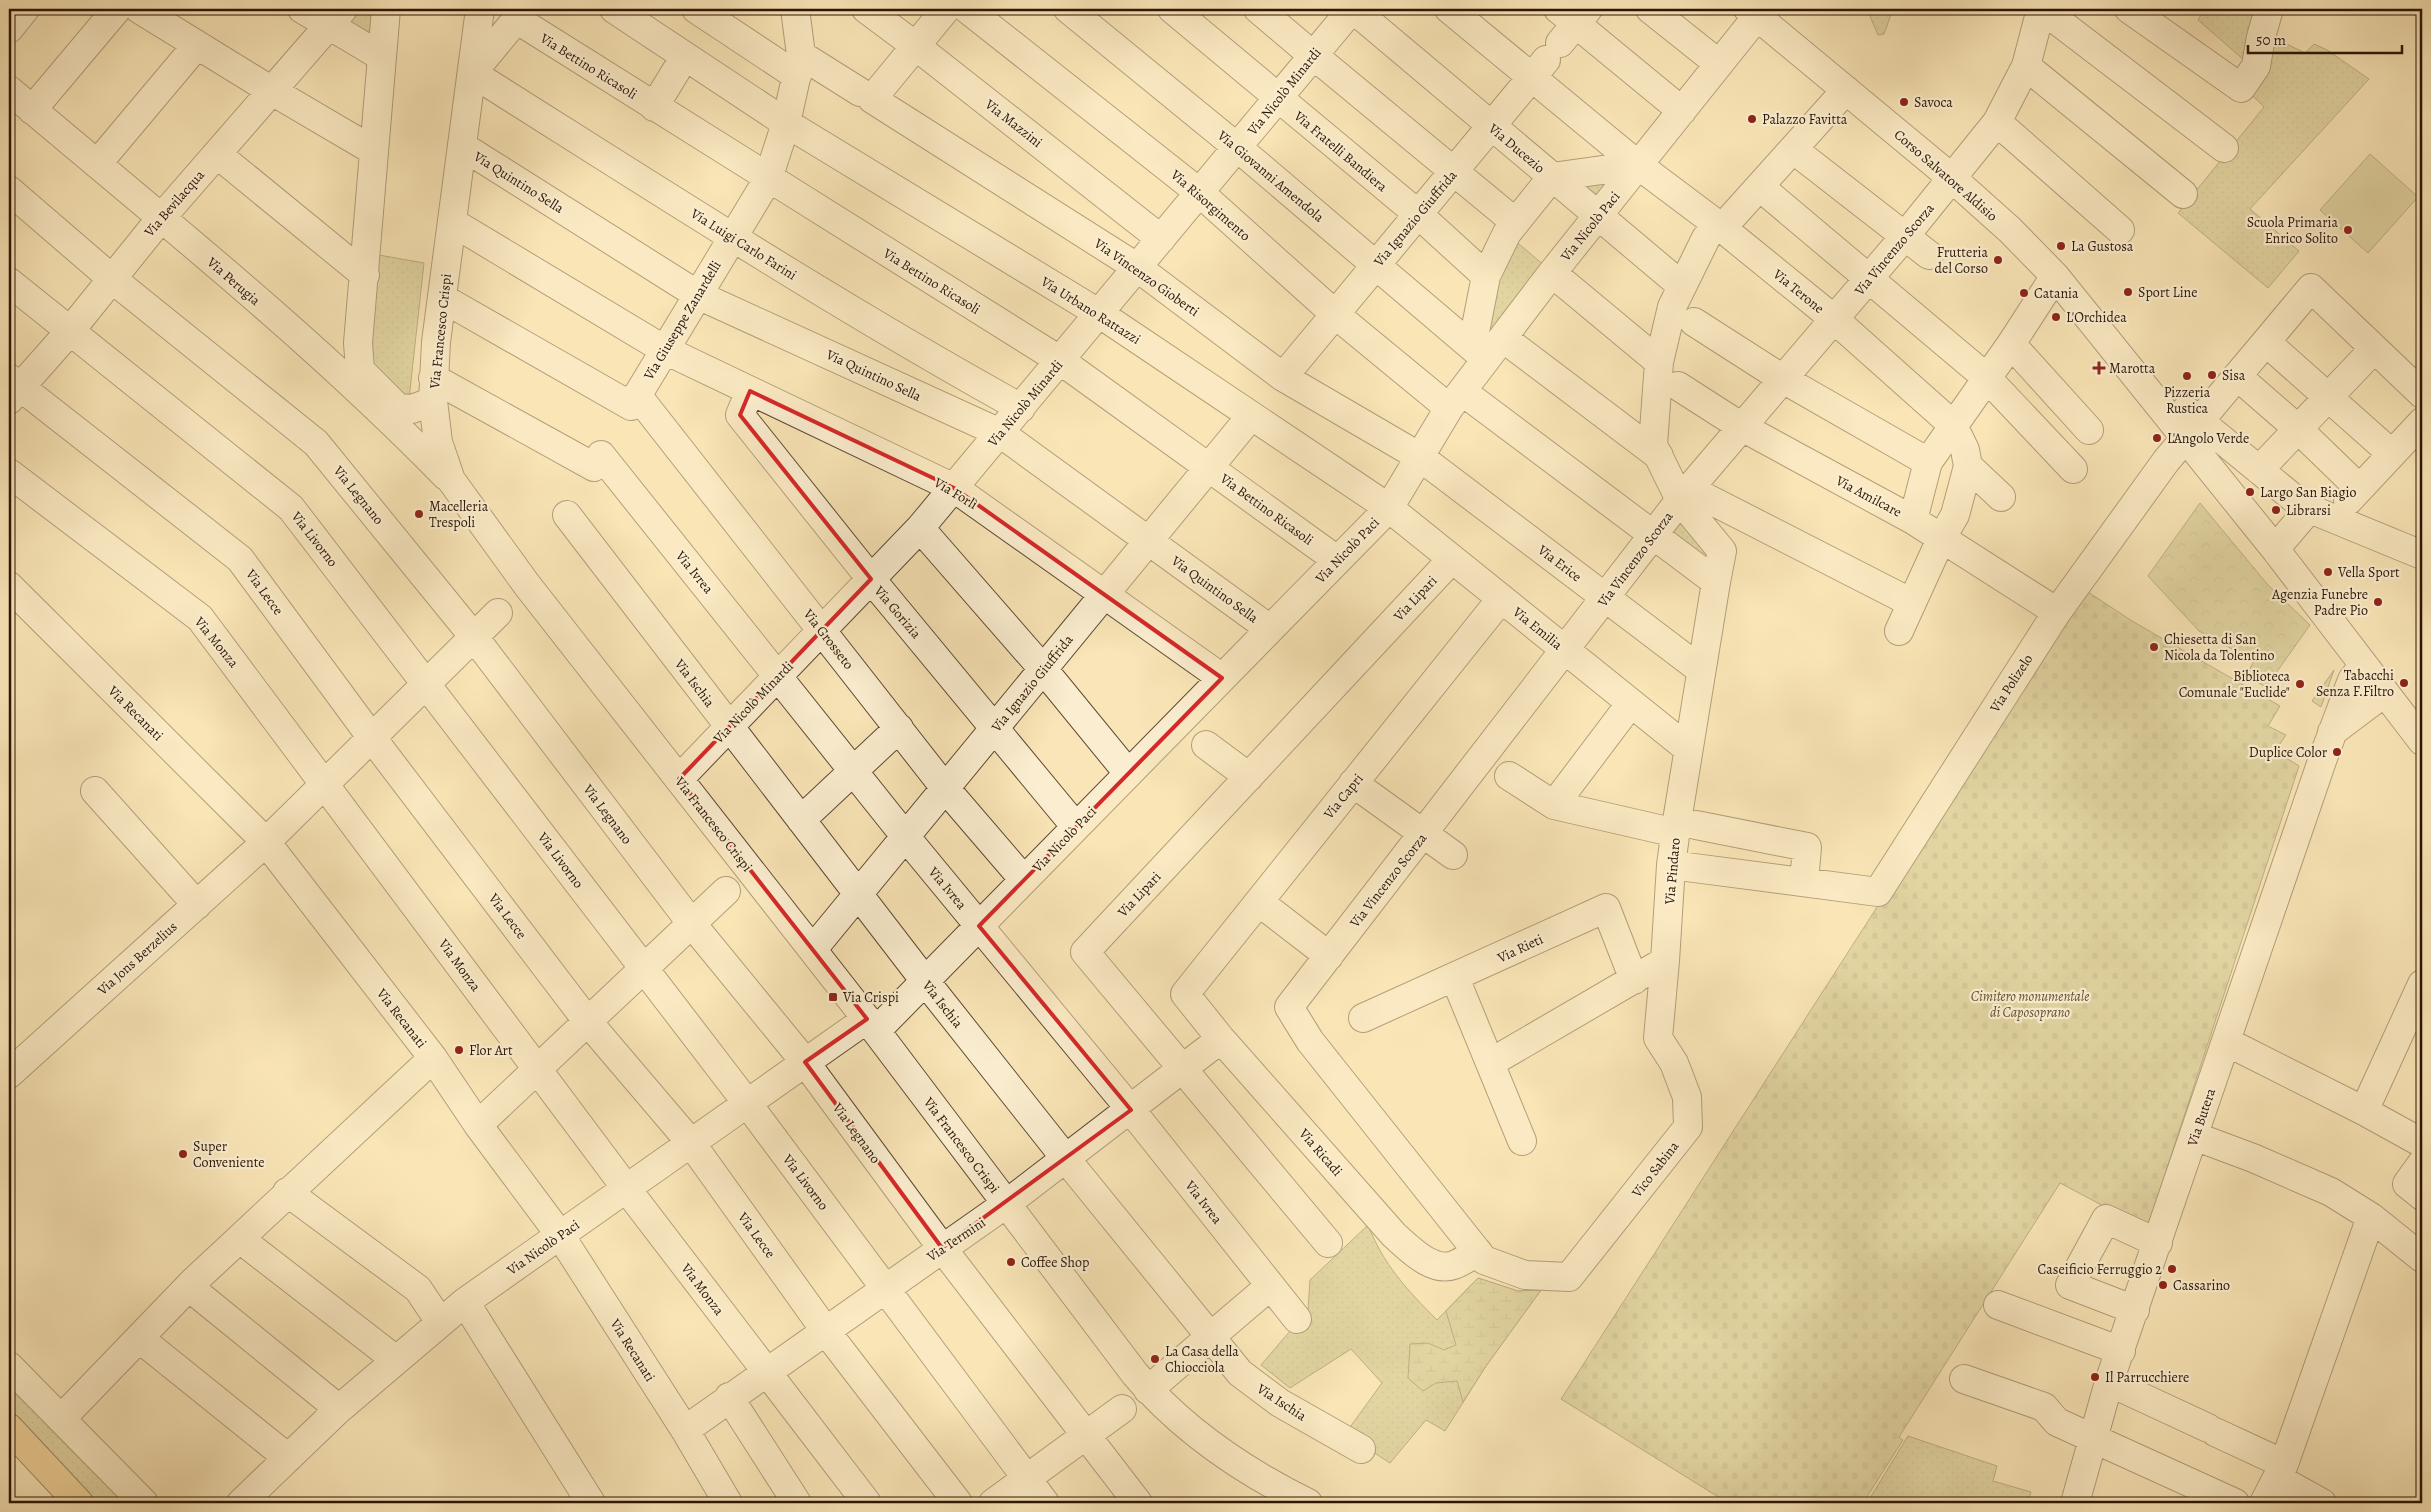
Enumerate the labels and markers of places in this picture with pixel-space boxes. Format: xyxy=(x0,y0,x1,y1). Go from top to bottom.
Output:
place label: Savoca xyxy=(1914,93,1953,112)
marker: Savoca xyxy=(1898,96,1910,108)
place label: Palazzo Favitta xyxy=(1762,110,1848,129)
marker: Palazzo Favitta xyxy=(1746,113,1758,125)
place label: Scuola Primaria Enrico Solito xyxy=(2247,213,2338,248)
marker: Scuola Primaria Enrico Solito xyxy=(2342,224,2354,236)
place label: La Gustosa xyxy=(2071,237,2134,256)
marker: La Gustosa xyxy=(2055,240,2067,252)
place label: Frutteria del Corso xyxy=(1935,243,1988,278)
marker: Frutteria del Corso xyxy=(1992,254,2004,266)
place label: Sport Line xyxy=(2138,283,2198,302)
place label: Catania xyxy=(2034,284,2079,303)
marker: Sport Line xyxy=(2122,286,2134,298)
marker: Catania xyxy=(2018,287,2030,299)
place label: L'Orchidea xyxy=(2066,308,2127,327)
marker: L'Orchidea xyxy=(2050,311,2062,323)
place label: Marotta xyxy=(2109,359,2156,378)
marker: Marotta xyxy=(2093,362,2105,374)
place label: Sisa xyxy=(2222,366,2246,385)
marker: Sisa xyxy=(2206,369,2218,381)
marker: Pizzeria Rustica xyxy=(2181,370,2193,382)
place label: Pizzeria Rustica xyxy=(2164,383,2211,418)
place label: L'Angolo Verde xyxy=(2167,429,2249,448)
marker: L'Angolo Verde xyxy=(2151,432,2163,444)
place label: Largo San Biagio xyxy=(2260,483,2357,502)
marker: Largo San Biagio xyxy=(2244,486,2256,498)
place label: Macelleria Trespoli xyxy=(429,497,489,532)
place label: Librarsi xyxy=(2286,501,2331,520)
marker: Librarsi xyxy=(2270,504,2282,516)
marker: Macelleria Trespoli xyxy=(413,508,425,520)
place label: Vella Sport xyxy=(2337,563,2400,582)
marker: Vella Sport xyxy=(2322,566,2334,578)
place label: Agenzia Funebre Padre Pio xyxy=(2271,585,2368,620)
marker: Agenzia Funebre Padre Pio xyxy=(2372,596,2384,608)
place label: Chiesetta di San Nicola da Tolentino xyxy=(2164,630,2274,665)
marker: Chiesetta di San Nicola da Tolentino xyxy=(2148,641,2160,653)
place label: Tabacchi Senza F.Filtro xyxy=(2316,666,2394,701)
place label: Biblioteca Comunale "Euclide" xyxy=(2179,667,2290,702)
marker: Tabacchi Senza F.Filtro xyxy=(2398,677,2410,689)
marker: Biblioteca Comunale "Euclide" xyxy=(2294,678,2306,690)
place label: Duplice Color xyxy=(2249,743,2328,762)
marker: Duplice Color xyxy=(2331,746,2343,758)
place label: Via Crispi xyxy=(842,988,899,1007)
marker: Via Crispi xyxy=(827,991,839,1003)
place label: Flor Art xyxy=(469,1041,513,1060)
marker: Flor Art xyxy=(453,1044,465,1056)
place label: Super Conveniente xyxy=(193,1137,265,1172)
marker: Super Conveniente xyxy=(177,1148,189,1160)
place label: Coffee Shop xyxy=(1021,1253,1089,1272)
marker: Coffee Shop xyxy=(1005,1256,1017,1268)
place label: Caseificio Ferruggio 2 xyxy=(2038,1260,2162,1279)
marker: Caseificio Ferruggio 2 xyxy=(2166,1263,2178,1275)
place label: Cassarino xyxy=(2173,1276,2230,1295)
marker: Cassarino xyxy=(2157,1279,2169,1291)
place label: La Casa della Chiocciola xyxy=(1165,1342,1239,1377)
marker: La Casa della Chiocciola xyxy=(1149,1353,1161,1365)
place label: Il Parrucchiere xyxy=(2105,1368,2189,1387)
marker: Il Parrucchiere xyxy=(2089,1371,2101,1383)

